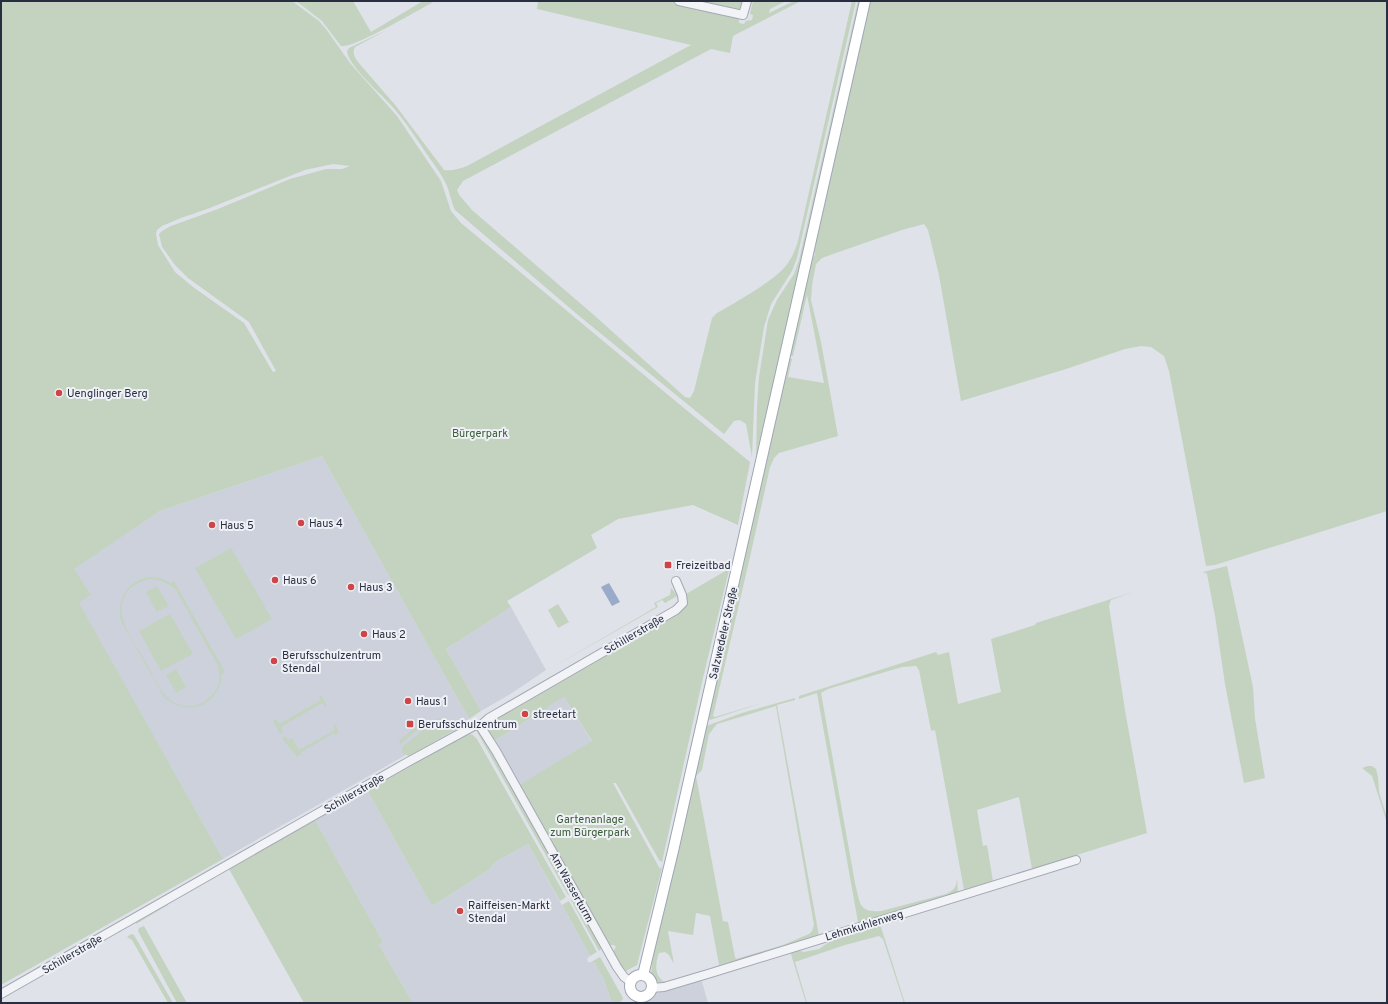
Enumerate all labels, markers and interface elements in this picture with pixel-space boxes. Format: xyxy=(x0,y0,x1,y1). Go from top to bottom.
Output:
place label: Uenglinger Berg xyxy=(67,387,148,401)
marker: Uenglinger Berg xyxy=(54,388,64,398)
park label: Bürgerpark xyxy=(452,427,508,441)
place label: Haus 4 xyxy=(309,517,343,531)
marker: Haus 4 xyxy=(296,518,306,528)
place label: Haus 5 xyxy=(220,519,254,533)
marker: Haus 5 xyxy=(207,520,217,530)
place label: Freizeitbad xyxy=(676,559,731,573)
marker: Freizeitbad xyxy=(663,560,673,570)
place label: Haus 6 xyxy=(283,574,317,588)
marker: Haus 6 xyxy=(270,575,280,585)
place label: Haus 3 xyxy=(359,581,393,595)
marker: Haus 3 xyxy=(346,582,356,592)
street label: Salzwedeler Straße xyxy=(707,586,741,681)
street label: Schillerstraße xyxy=(602,612,667,658)
place label: Haus 2 xyxy=(372,628,406,642)
marker: Haus 2 xyxy=(359,629,369,639)
place label: Berufsschulzentrum Stendal xyxy=(282,649,381,676)
marker: Berufsschulzentrum Stendal xyxy=(269,656,279,666)
place label: Haus 1 xyxy=(416,695,447,709)
marker: Haus 1 xyxy=(403,696,413,706)
place label: streetart xyxy=(533,708,576,722)
marker: streetart xyxy=(520,709,530,719)
place label: Berufsschulzentrum xyxy=(418,718,517,732)
marker: Berufsschulzentrum xyxy=(405,719,415,729)
street label: Schillerstraße xyxy=(322,771,387,817)
park label: Gartenanlage zum Bürgerpark xyxy=(550,813,630,840)
street label: Am Wasserturm xyxy=(546,850,596,925)
place label: Raiffeisen-Markt Stendal xyxy=(468,899,550,926)
marker: Raiffeisen-Markt Stendal xyxy=(455,906,465,916)
street label: Lehmkuhlenweg xyxy=(824,907,905,944)
street label: Schillerstraße xyxy=(40,932,105,978)

